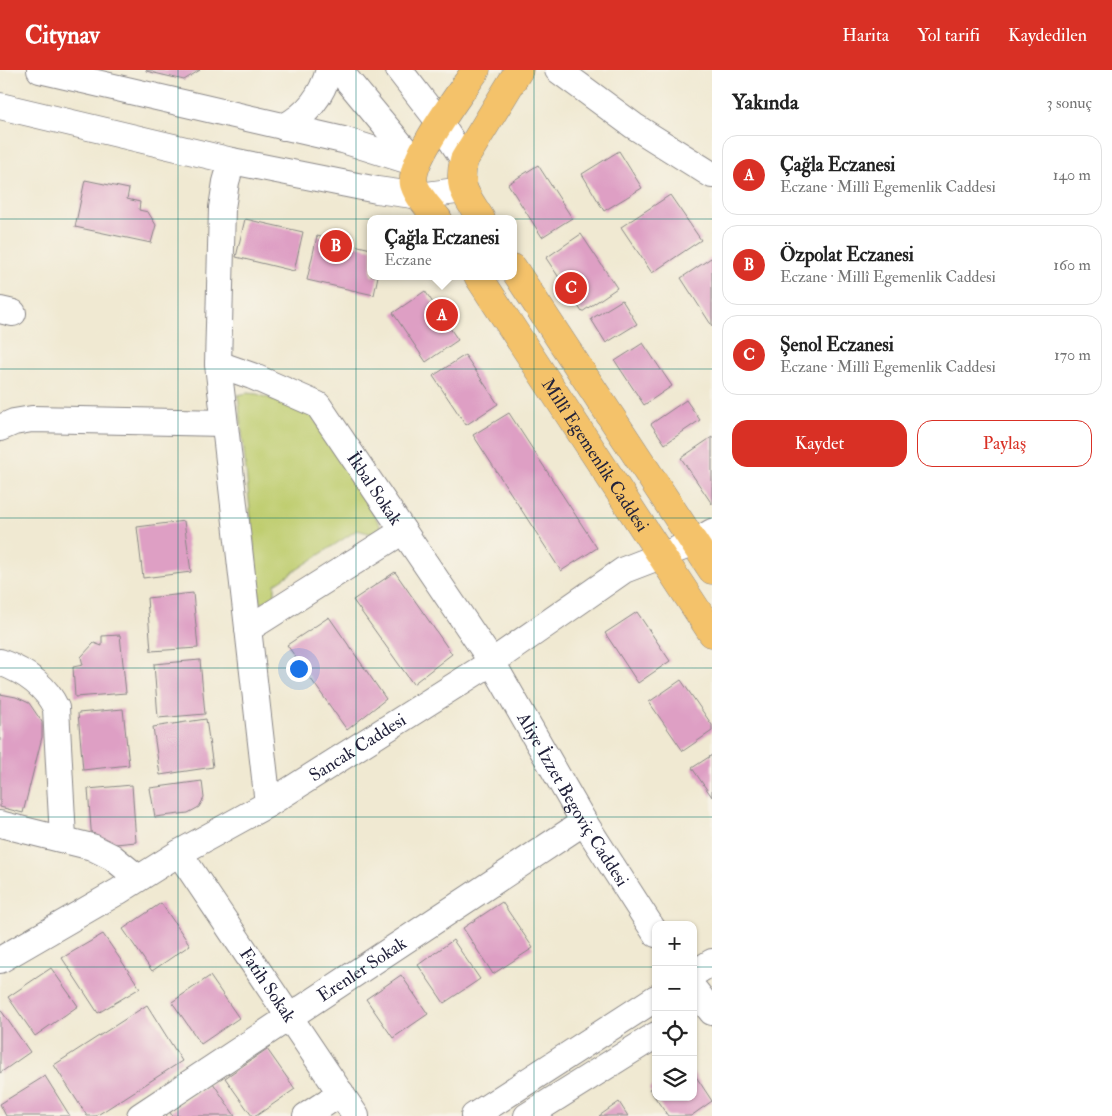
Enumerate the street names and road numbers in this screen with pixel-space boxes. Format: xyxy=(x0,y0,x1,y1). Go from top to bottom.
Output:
street label: Millî Egemenlik Caddesi xyxy=(536,374,654,536)
street label: İkbal Sokak xyxy=(341,448,407,530)
street label: Sancak Caddesi xyxy=(305,708,411,787)
street label: Aliye İzzet Begoviç Caddesi xyxy=(511,708,634,891)
street label: Erenler Sokak xyxy=(313,932,411,1007)
street label: Fatih Sokak xyxy=(234,943,301,1027)

